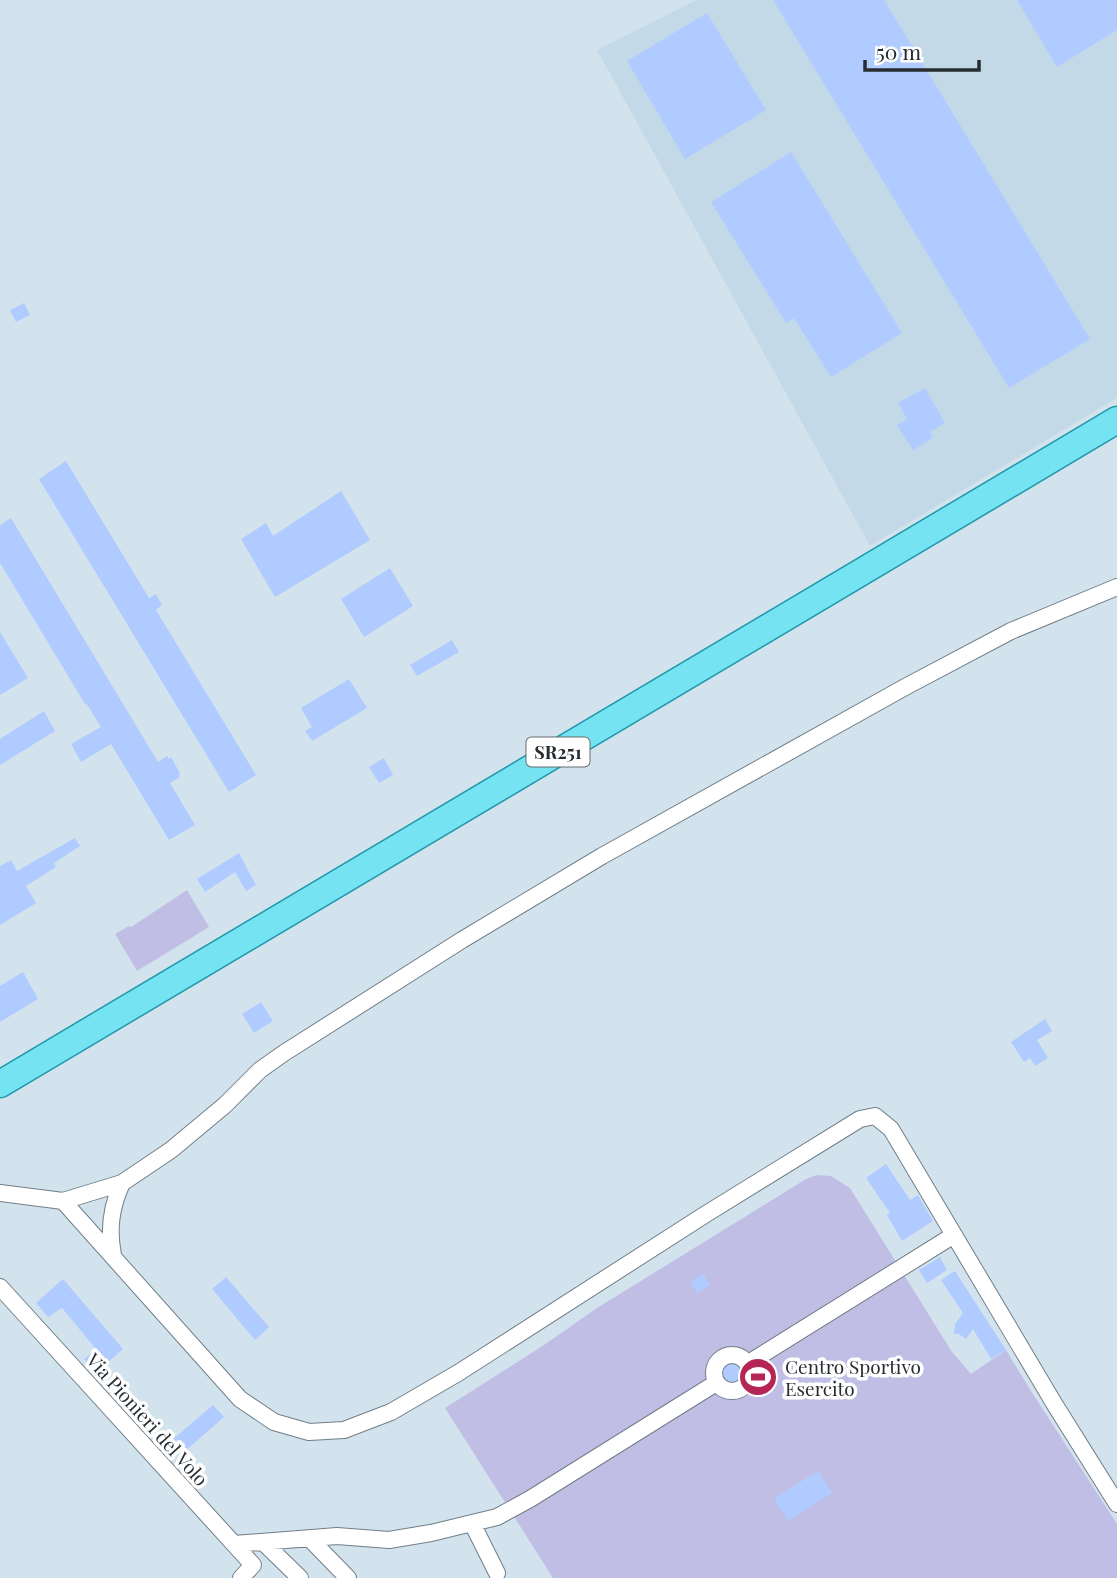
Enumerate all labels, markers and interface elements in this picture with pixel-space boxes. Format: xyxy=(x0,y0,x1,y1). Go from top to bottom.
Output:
scale bar xyxy=(865,28,979,72)
text: 50 m xyxy=(876,37,922,65)
road number: SR251 xyxy=(526,738,590,766)
street label: Via Pionieri del Volo xyxy=(81,1346,215,1491)
place label: Centro Sportivo Esercito xyxy=(785,1353,921,1401)
sports icon: Centro Sportivo Esercito xyxy=(737,1356,779,1398)

